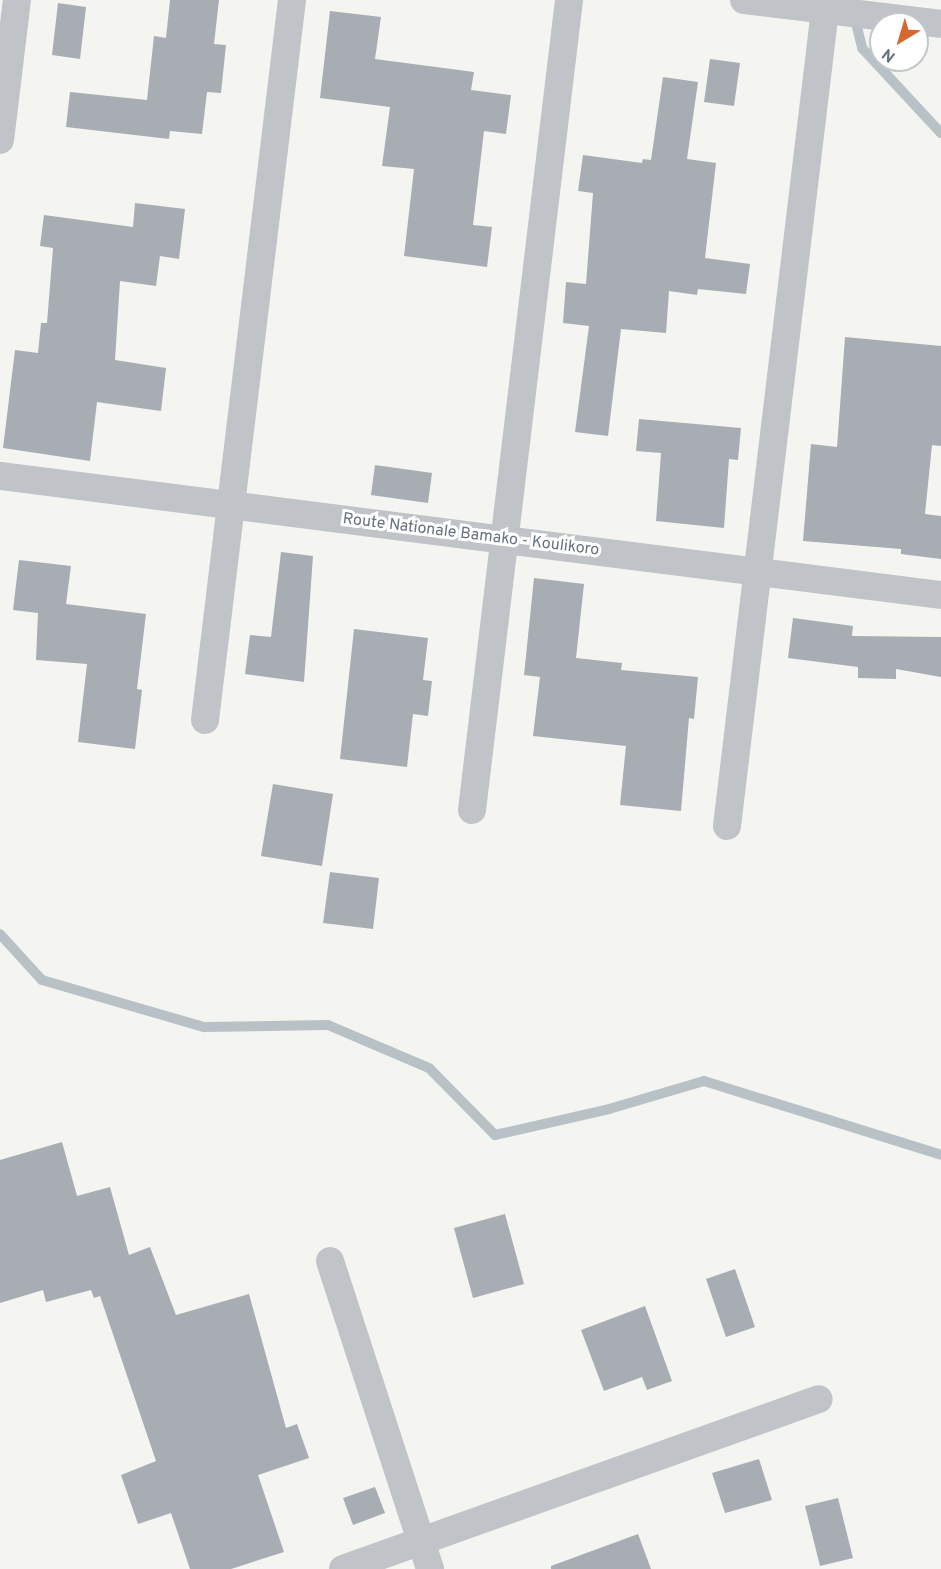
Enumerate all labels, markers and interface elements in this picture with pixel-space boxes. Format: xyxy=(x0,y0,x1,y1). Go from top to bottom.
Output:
north arrow xyxy=(869,12,929,72)
text: N xyxy=(878,43,900,66)
street label: Route Nationale Bamako - Koulikoro xyxy=(342,510,600,560)

